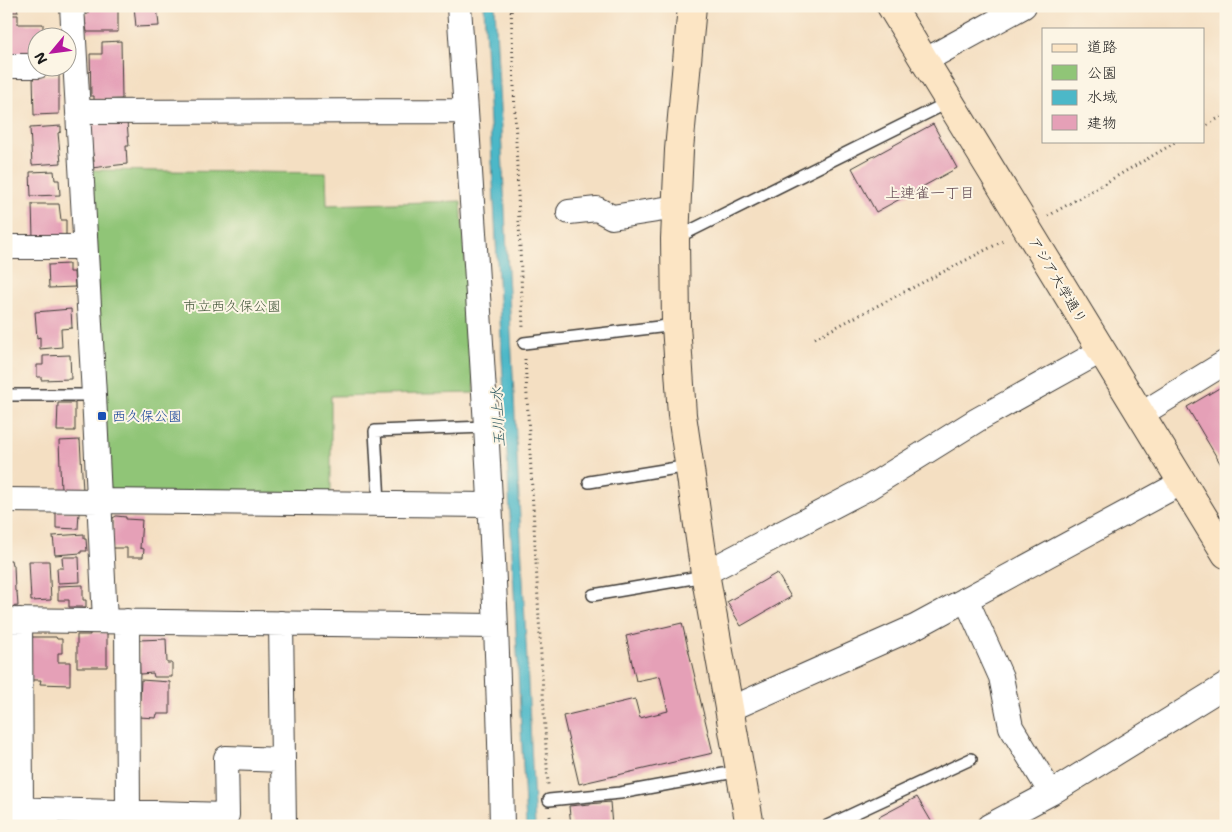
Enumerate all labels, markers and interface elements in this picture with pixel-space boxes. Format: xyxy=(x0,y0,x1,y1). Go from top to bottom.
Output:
north arrow xyxy=(28,28,78,78)
legend xyxy=(1042,28,1204,142)
text: 道路 xyxy=(1087,37,1117,57)
text: N xyxy=(30,49,51,68)
text: 公園 xyxy=(1087,63,1117,83)
text: 水域 xyxy=(1087,87,1117,107)
text: 建物 xyxy=(1087,113,1117,133)
district label: 上連雀一丁目 xyxy=(885,183,975,203)
street label: アジア大学通り xyxy=(1025,233,1091,327)
park label: 市立西久保公園 xyxy=(183,297,281,315)
water label: 玉川上水 xyxy=(486,387,510,447)
place label: 西久保公園 xyxy=(112,407,182,425)
marker: 西久保公園 xyxy=(96,410,108,422)

